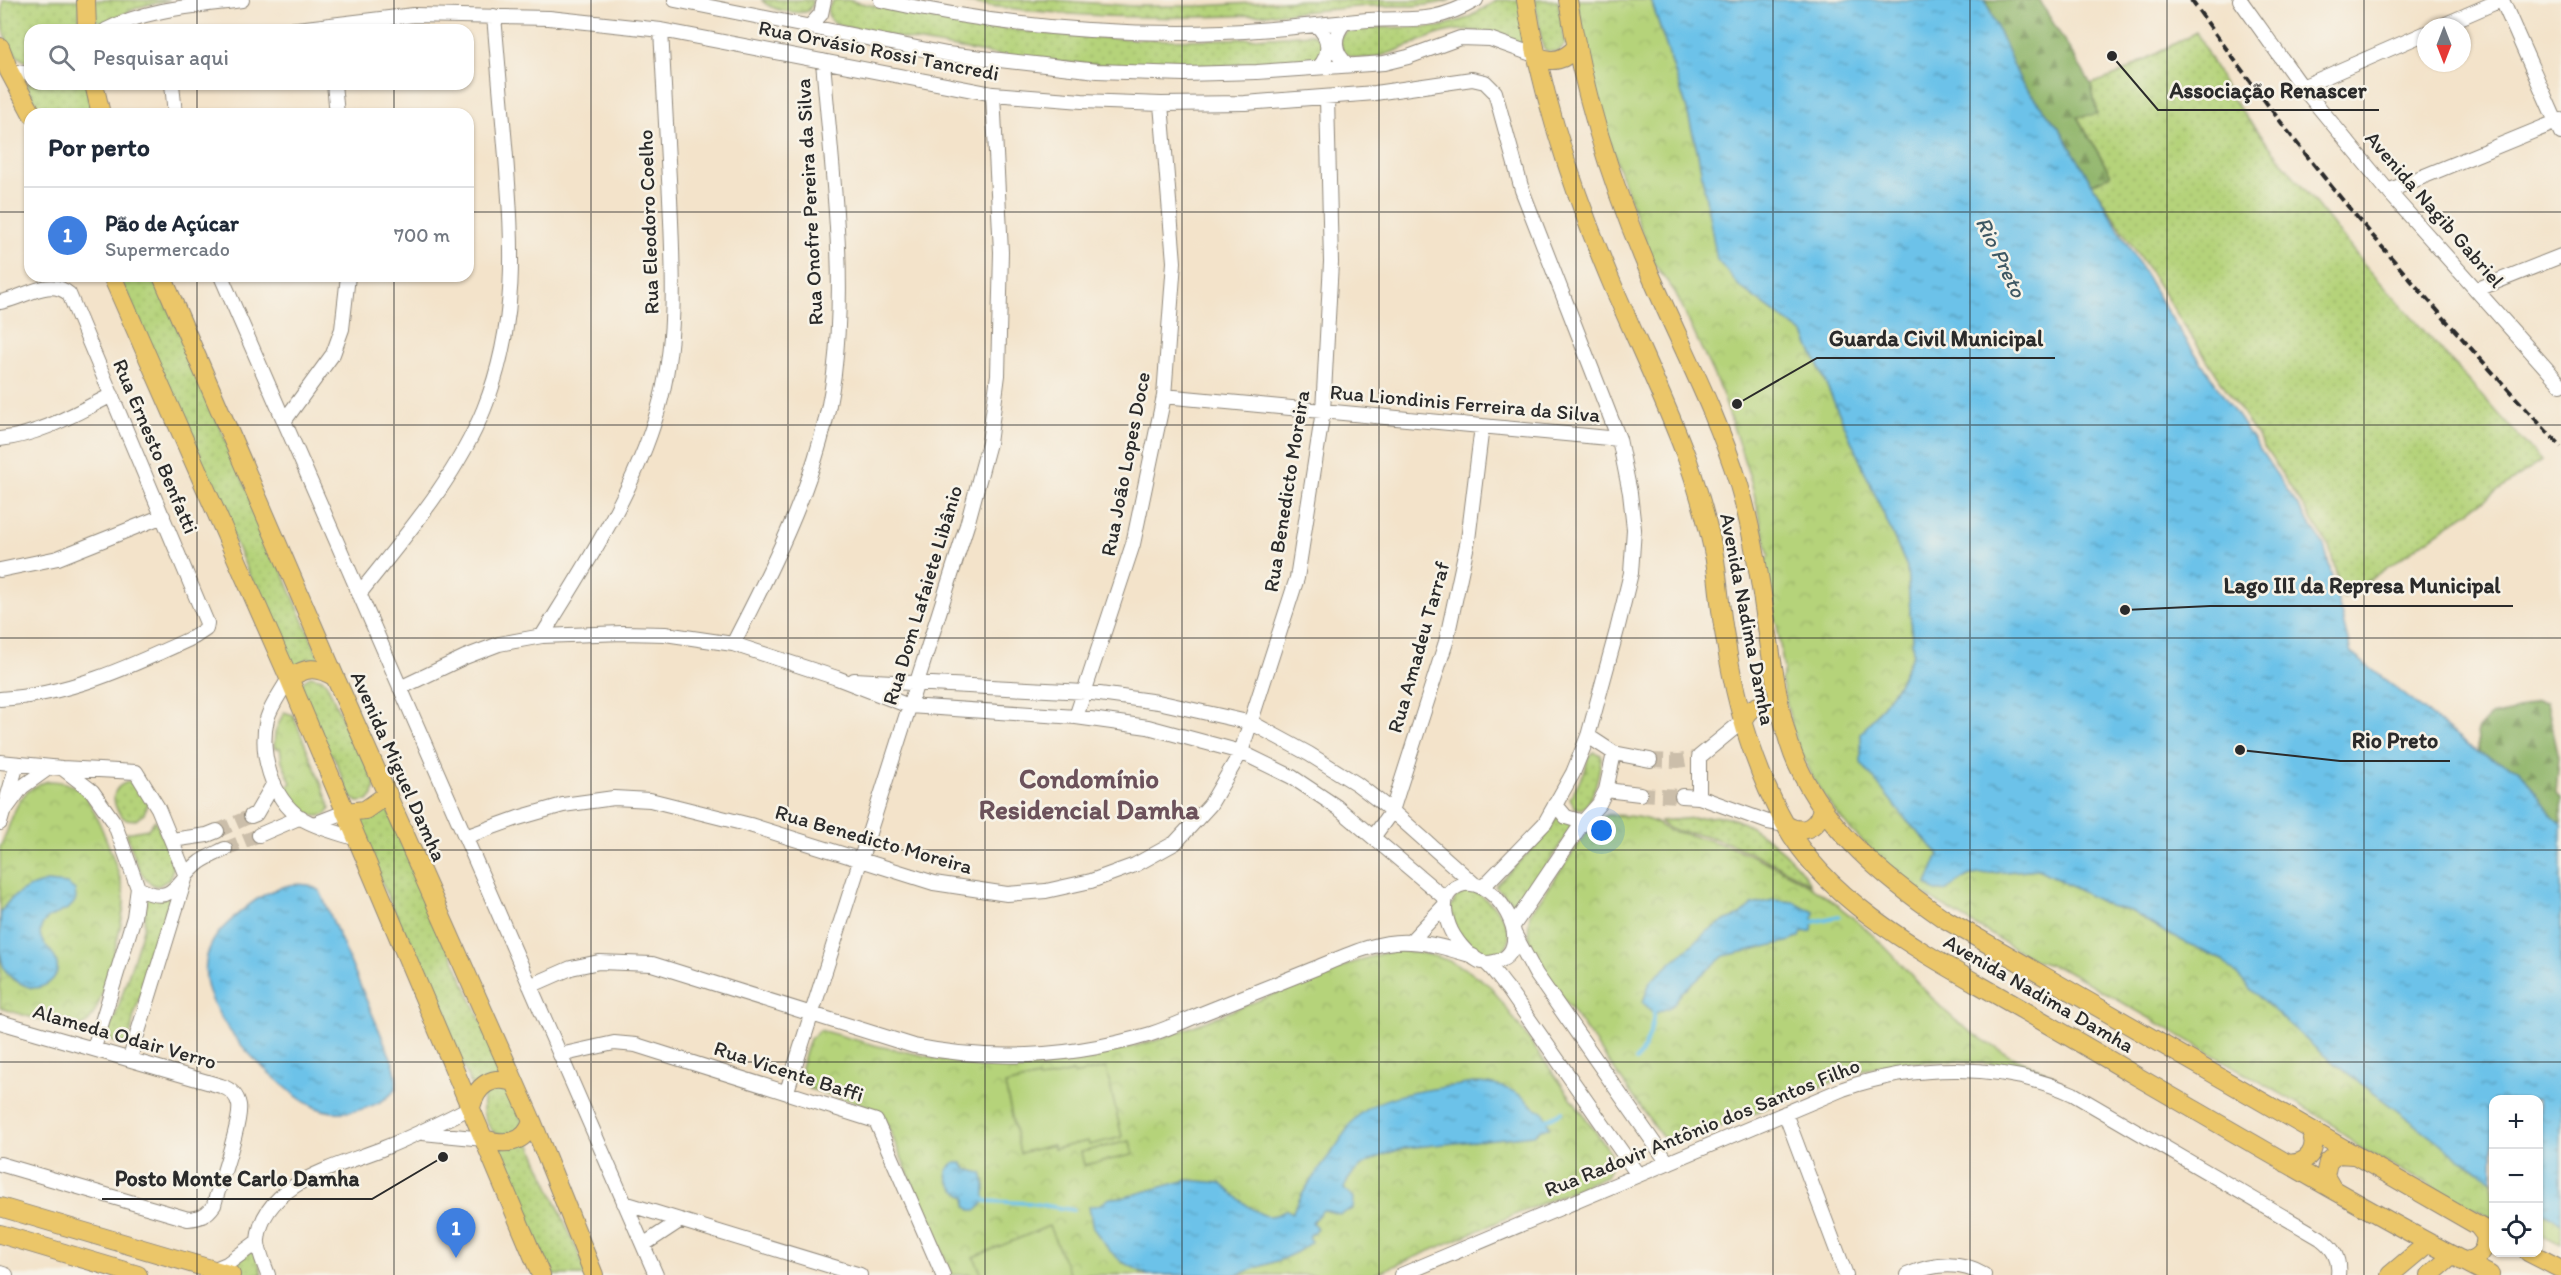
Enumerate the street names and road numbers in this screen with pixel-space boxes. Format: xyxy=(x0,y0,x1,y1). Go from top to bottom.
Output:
street label: Rua Orvásio Rossi Tancredi xyxy=(757,14,1001,86)
street label: Rua Onofre Pereira da Silva xyxy=(790,78,828,326)
street label: Avenida Nagib Gabriel xyxy=(2360,126,2510,292)
street label: Rua Eleodoro Coelho xyxy=(632,129,664,315)
street label: Rua Ernesto Benfatti xyxy=(108,355,204,537)
street label: Rua João Lopes Doce xyxy=(1095,370,1155,558)
street label: Rua Liondinis Ferreira da Silva xyxy=(1329,379,1601,427)
street label: Rua Benedicto Moreira xyxy=(1258,388,1314,594)
street label: Rua Dom Lafaiete Libânio xyxy=(877,482,967,708)
street label: Avenida Nadima Damha xyxy=(1715,511,1781,727)
street label: Rua Amadeu Tarraf xyxy=(1382,558,1454,736)
street label: Avenida Miguel Damha xyxy=(346,667,452,865)
street label: Rua Benedicto Moreira xyxy=(772,799,976,879)
street label: Avenida Nadima Damha xyxy=(1940,928,2138,1058)
street label: Alameda Odair Verro xyxy=(30,998,220,1074)
street label: Rua Vicente Baffi xyxy=(711,1035,867,1107)
street label: Rua Radovir Antônio dos Santos Filho xyxy=(1541,1052,1863,1202)

